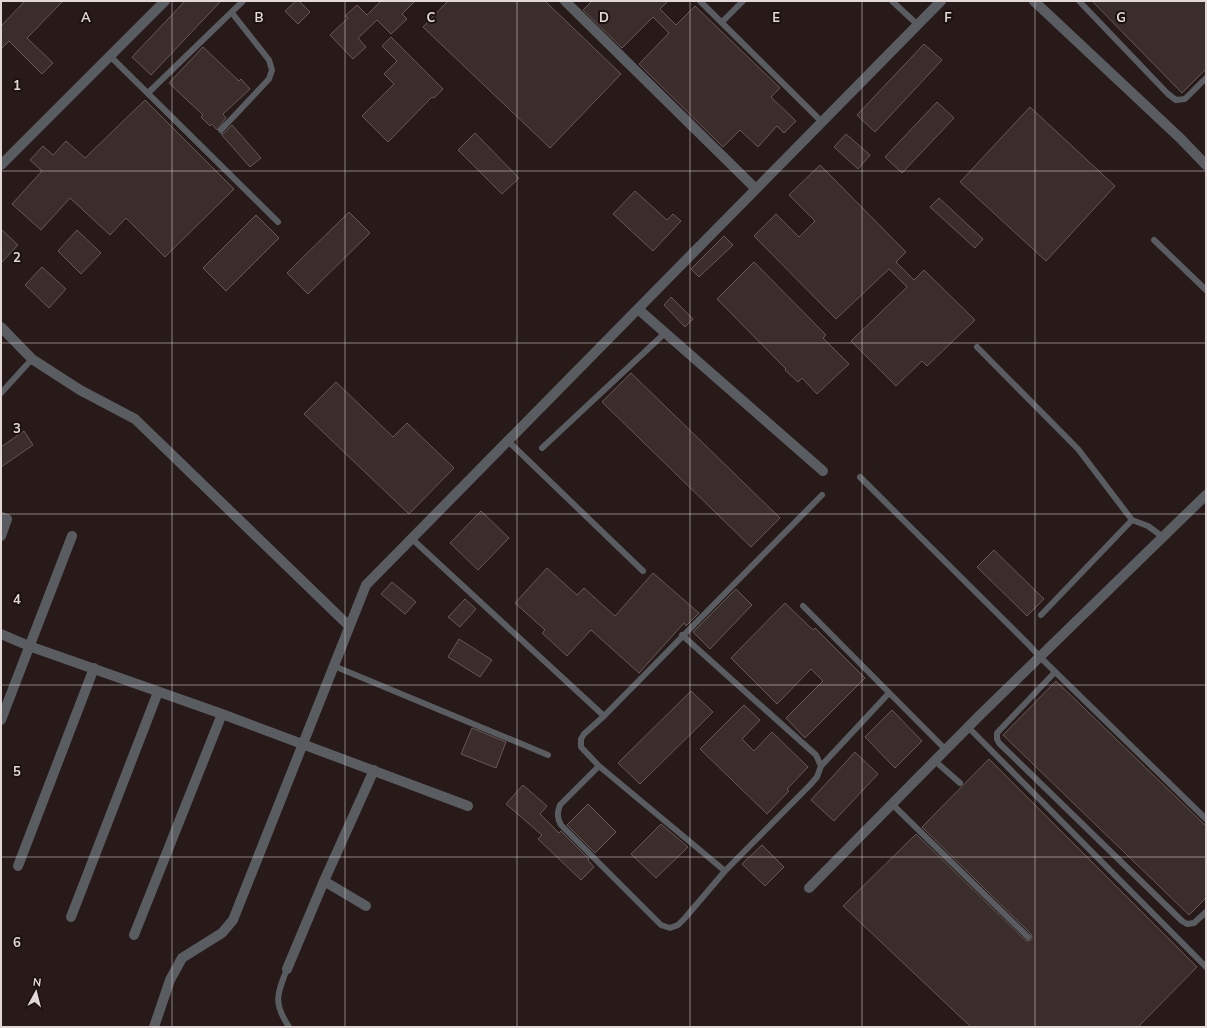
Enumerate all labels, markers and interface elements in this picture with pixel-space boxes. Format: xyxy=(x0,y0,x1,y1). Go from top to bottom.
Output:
text: A xyxy=(81,9,91,25)
text: B xyxy=(255,9,264,25)
text: C xyxy=(427,9,436,25)
text: D xyxy=(599,9,609,25)
text: E xyxy=(772,9,780,25)
text: F xyxy=(944,9,952,25)
text: G xyxy=(1116,9,1126,25)
text: 1 xyxy=(13,77,21,93)
text: 2 xyxy=(13,249,21,265)
text: 3 xyxy=(13,420,21,436)
text: 4 xyxy=(13,591,21,607)
text: 5 xyxy=(13,763,21,779)
text: 6 xyxy=(13,934,21,950)
north arrow xyxy=(16,972,56,1012)
text: N xyxy=(32,975,42,990)

